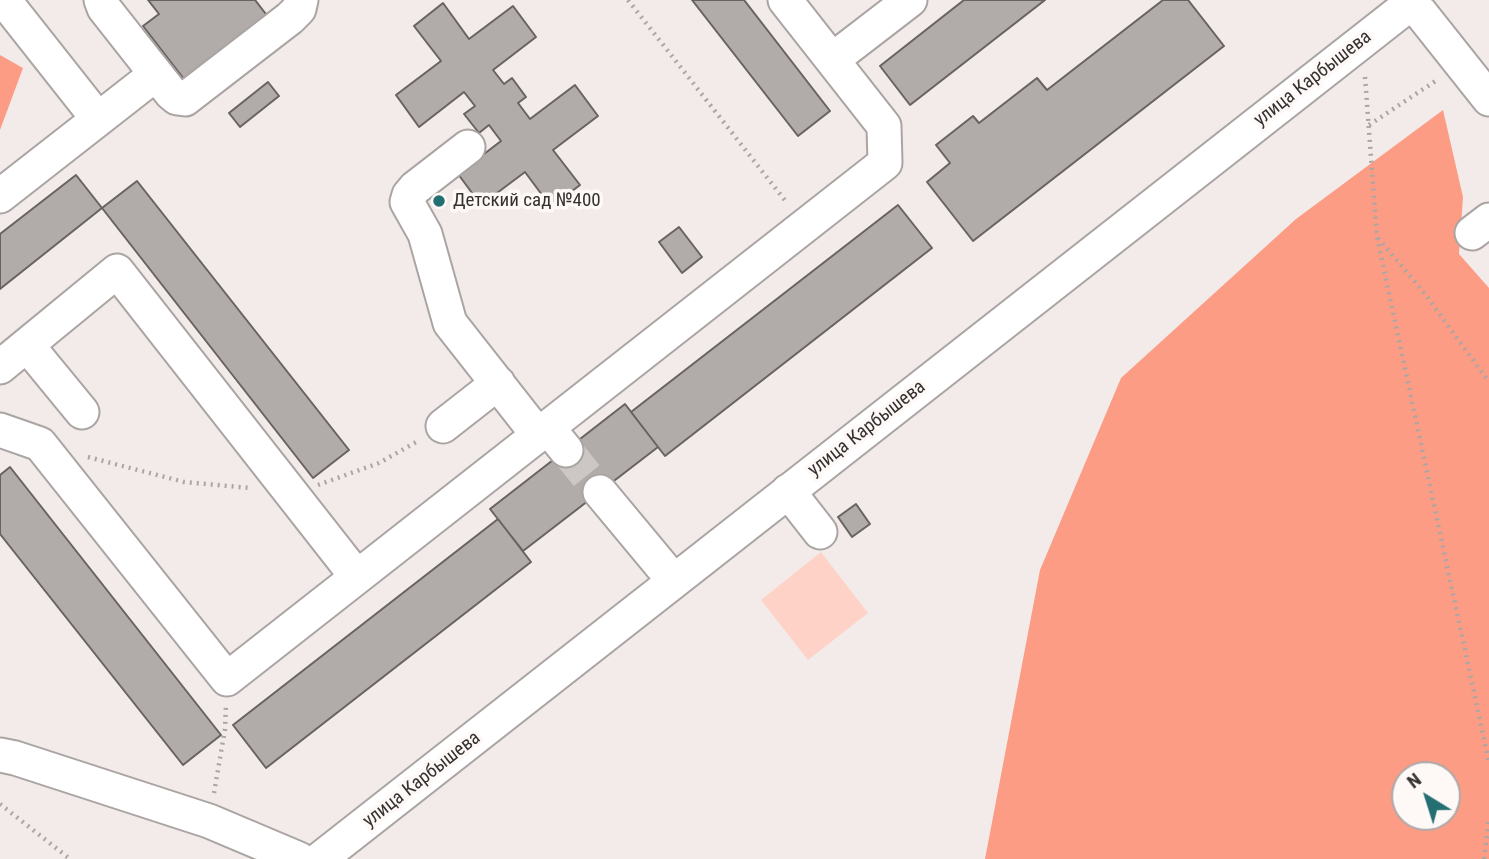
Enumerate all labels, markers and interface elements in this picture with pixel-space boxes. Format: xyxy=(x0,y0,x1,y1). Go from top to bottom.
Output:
street label: улица Карбышева xyxy=(1250,26,1376,132)
place label: Детский сад №400 xyxy=(453,190,601,212)
marker: Детский сад №400 xyxy=(431,193,447,209)
street label: улица Карбышева xyxy=(804,376,930,482)
street label: улица Карбышева xyxy=(359,727,485,833)
north arrow xyxy=(1391,761,1461,831)
text: N xyxy=(1402,768,1426,793)

